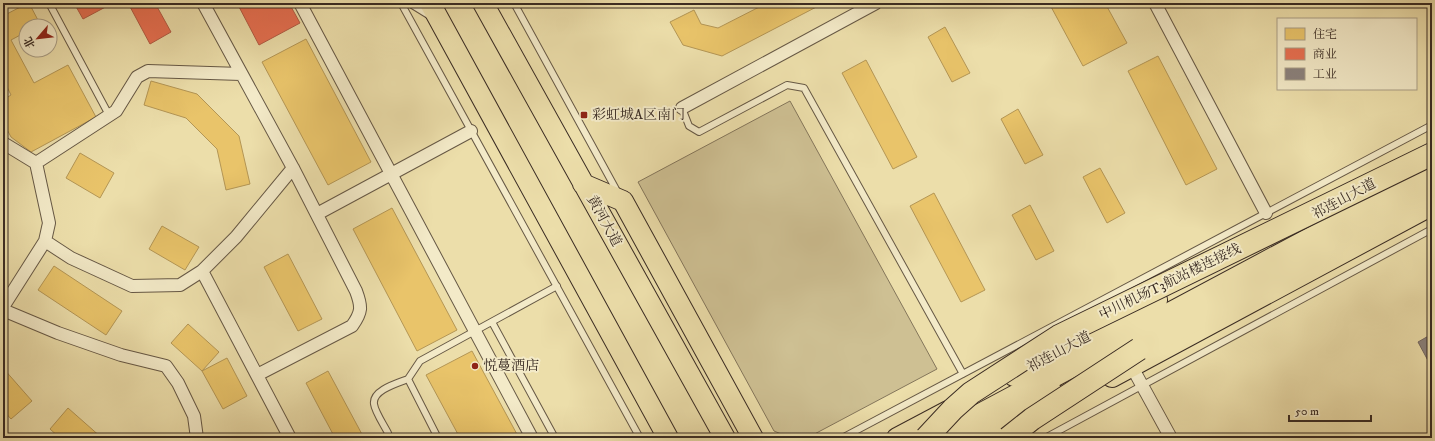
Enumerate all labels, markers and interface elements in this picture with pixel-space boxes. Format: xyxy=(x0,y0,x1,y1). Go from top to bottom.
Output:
north arrow xyxy=(18,18,58,58)
legend xyxy=(1277,18,1417,90)
text: 住宅 xyxy=(1313,27,1337,42)
text: 北 xyxy=(21,34,39,50)
text: 商业 xyxy=(1313,47,1337,62)
text: 工业 xyxy=(1313,67,1337,82)
place label: 彩虹城A区南门 xyxy=(592,106,685,124)
marker: 彩虹城A区南门 xyxy=(579,110,589,120)
street label: 祁连山大道 xyxy=(1309,175,1379,223)
street label: 黄河大道 xyxy=(583,192,625,250)
street label: 中川机场T3航站楼连接线 xyxy=(1096,240,1244,324)
street label: 祁连山大道 xyxy=(1024,328,1094,376)
place label: 悦蔓酒店 xyxy=(483,357,539,375)
marker: 悦蔓酒店 xyxy=(470,361,480,371)
scale bar xyxy=(1289,397,1371,423)
text: 50 m xyxy=(1295,404,1319,419)

